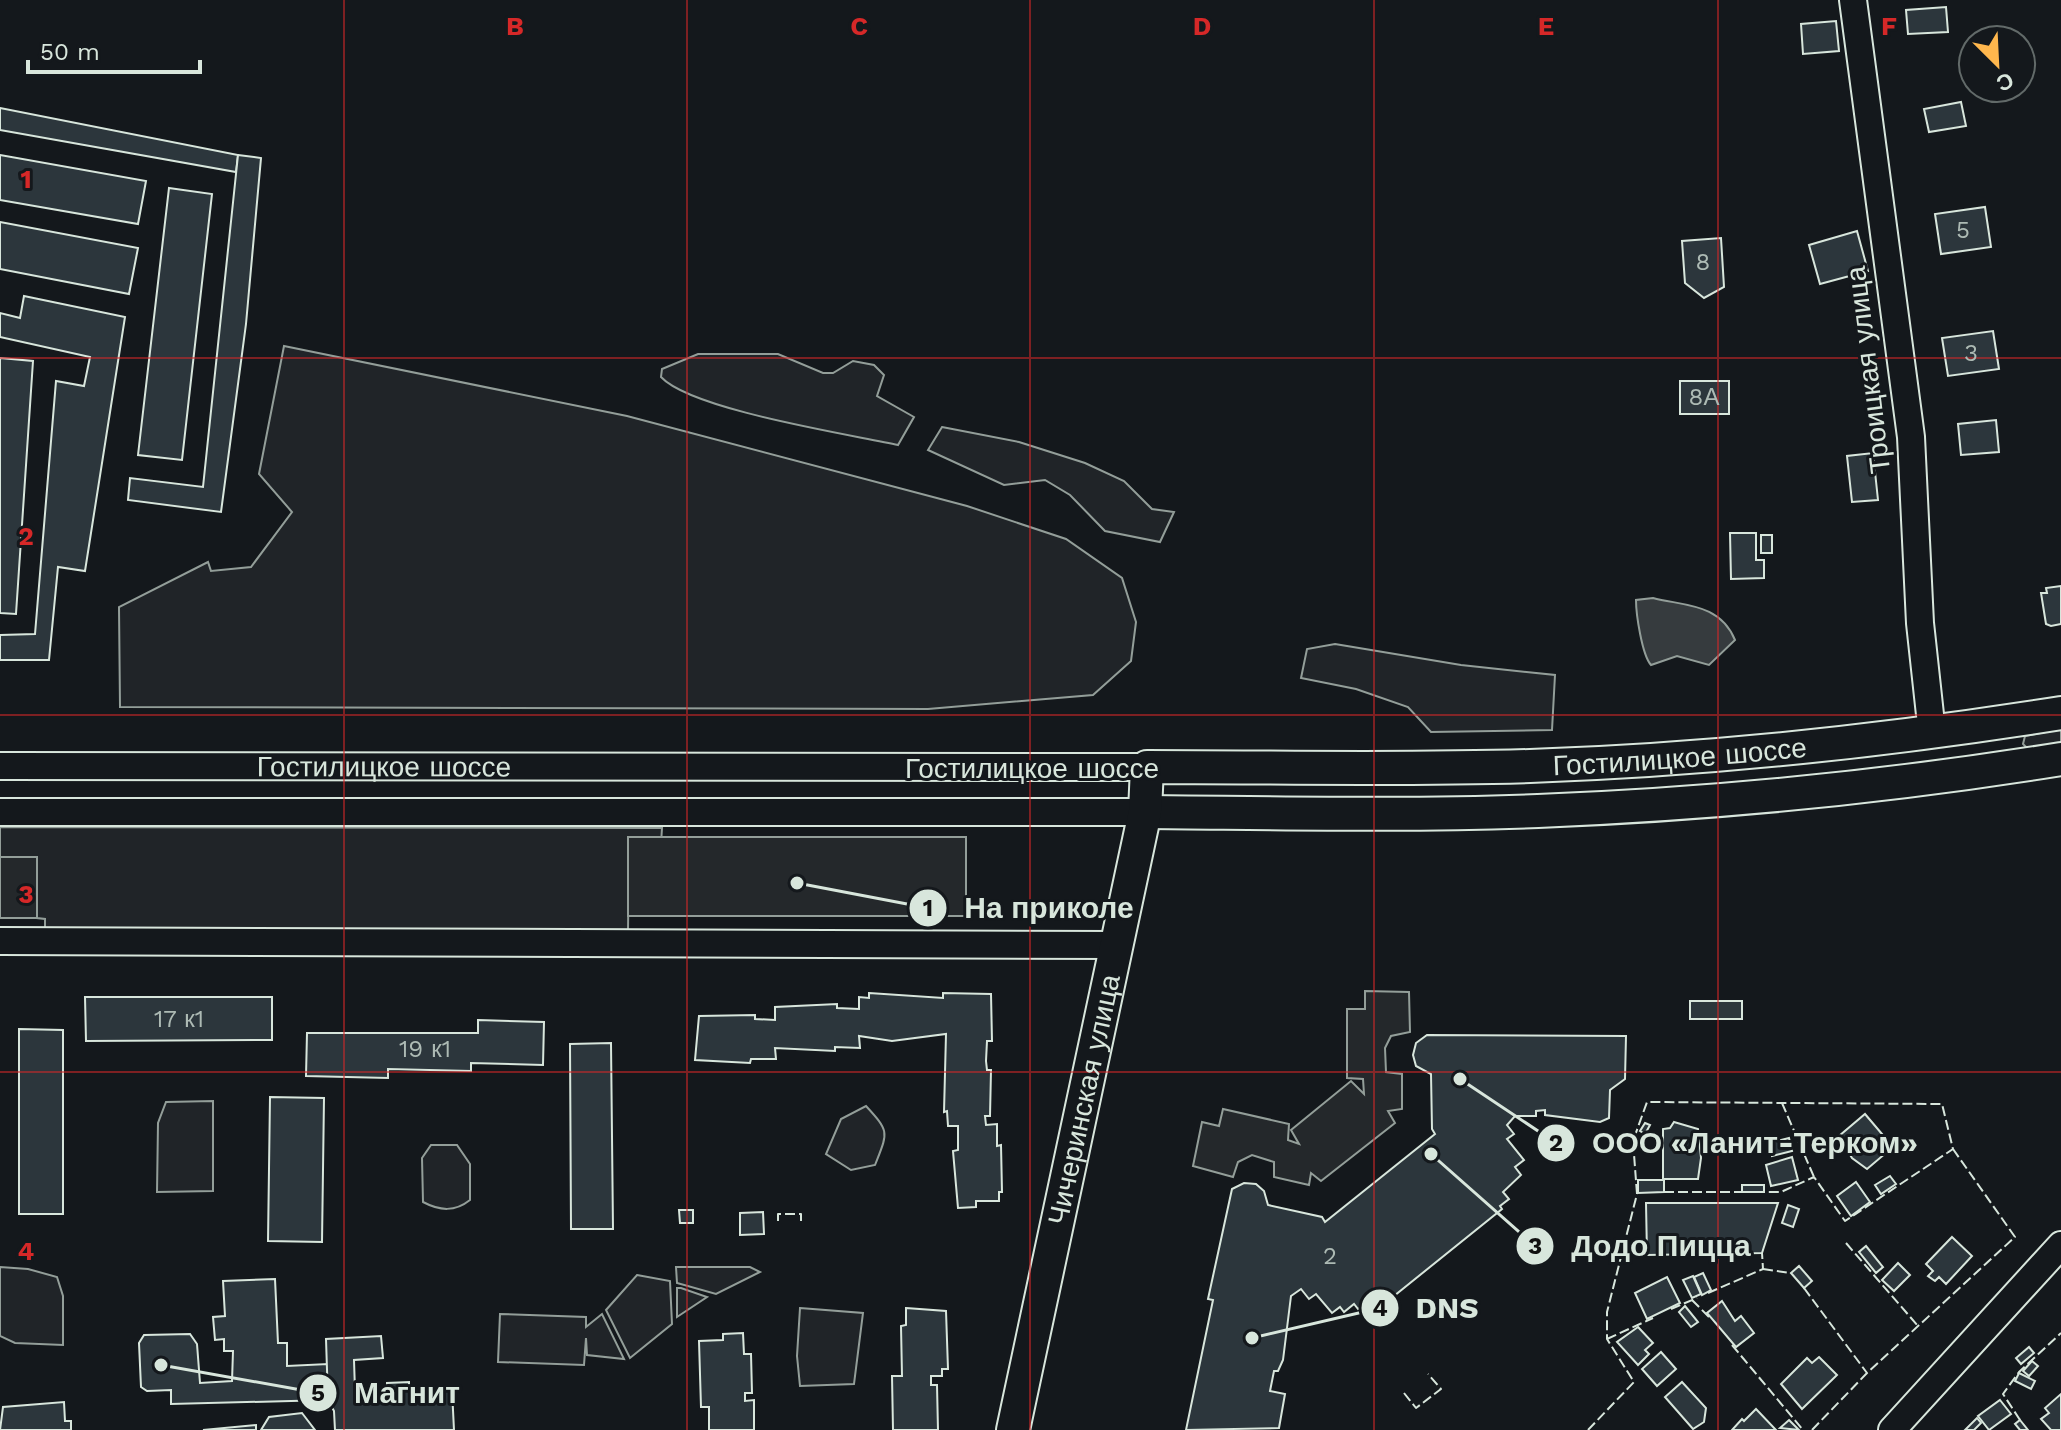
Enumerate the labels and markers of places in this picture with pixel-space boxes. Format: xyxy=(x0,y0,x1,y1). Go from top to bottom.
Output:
callout: На приколе xyxy=(908,881,1150,935)
callout: ООО «Ланит-Терком» xyxy=(1536,1116,1933,1170)
callout: Додо Пицца xyxy=(1515,1219,1766,1273)
callout: DNS xyxy=(1360,1281,1495,1335)
callout: Магнит xyxy=(298,1366,475,1420)

